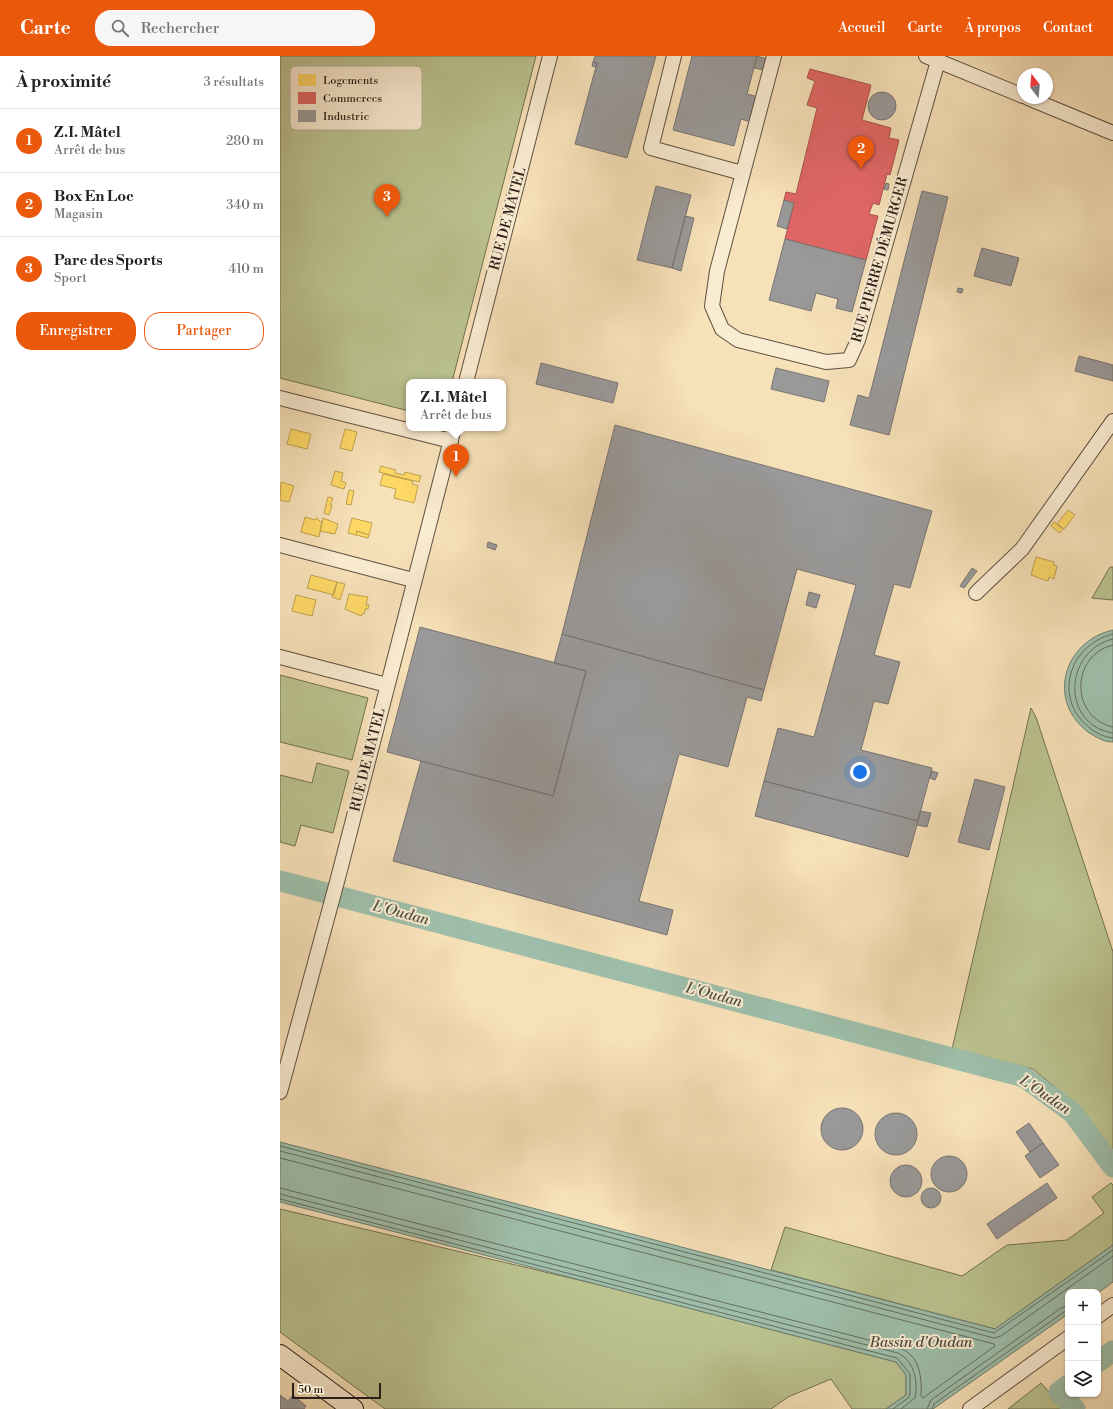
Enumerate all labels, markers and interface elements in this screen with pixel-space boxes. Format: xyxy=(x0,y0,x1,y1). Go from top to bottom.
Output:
search box xyxy=(95,10,375,46)
text: Carte xyxy=(20,16,71,40)
icon: search xyxy=(109,17,131,39)
text: Rechercher xyxy=(141,19,219,38)
text: Accueil xyxy=(838,19,885,37)
text: Carte xyxy=(907,19,942,37)
text: À propos xyxy=(964,19,1021,37)
text: Contact xyxy=(1043,19,1093,37)
legend xyxy=(290,66,422,130)
north arrow xyxy=(1017,68,1053,104)
text: À proximité xyxy=(16,71,111,93)
text: 3 résultats xyxy=(203,74,264,90)
text: Logements xyxy=(323,74,378,88)
text: Commerces xyxy=(323,92,382,106)
text: Industrie xyxy=(323,110,370,124)
text: Z.I. Mâtel xyxy=(54,123,121,142)
text: 1 xyxy=(26,133,32,149)
text: 280 m xyxy=(226,133,264,149)
pin: 2 xyxy=(848,136,874,169)
text: Arrêt de bus xyxy=(54,142,125,158)
street label: RUE DE MATEL xyxy=(486,165,530,273)
street label: RUE PIERRE DÉMURGER xyxy=(846,174,912,345)
pin: 3 xyxy=(374,184,400,217)
text: Box En Loc xyxy=(54,187,134,206)
text: 2 xyxy=(25,197,33,213)
text: 340 m xyxy=(226,197,264,213)
text: Magasin xyxy=(54,206,103,222)
text: Parc des Sports xyxy=(54,251,163,270)
text: 3 xyxy=(25,261,33,277)
text: 410 m xyxy=(228,261,264,277)
text: Sport xyxy=(54,270,87,286)
button: Enregistrer xyxy=(16,312,136,350)
button: Partager xyxy=(144,312,264,350)
popup xyxy=(406,379,506,431)
text: Z.I. Mâtel xyxy=(420,388,487,407)
text: Arrêt de bus xyxy=(420,407,492,423)
pin: 1 xyxy=(443,444,469,477)
street label: RUE DE MATEL xyxy=(346,706,390,814)
your location xyxy=(850,762,870,782)
water label: L'Oudan xyxy=(370,896,432,930)
water label: L'Oudan xyxy=(683,978,745,1012)
water label: L'Oudan xyxy=(1015,1070,1075,1119)
map controls xyxy=(1065,1289,1101,1397)
button: + xyxy=(1065,1289,1101,1325)
button: − xyxy=(1065,1325,1101,1361)
water label: Bassin d'Oudan xyxy=(869,1333,973,1352)
button: layers xyxy=(1065,1361,1101,1397)
scale bar xyxy=(292,1381,381,1400)
text: 50 m xyxy=(298,1383,323,1397)

